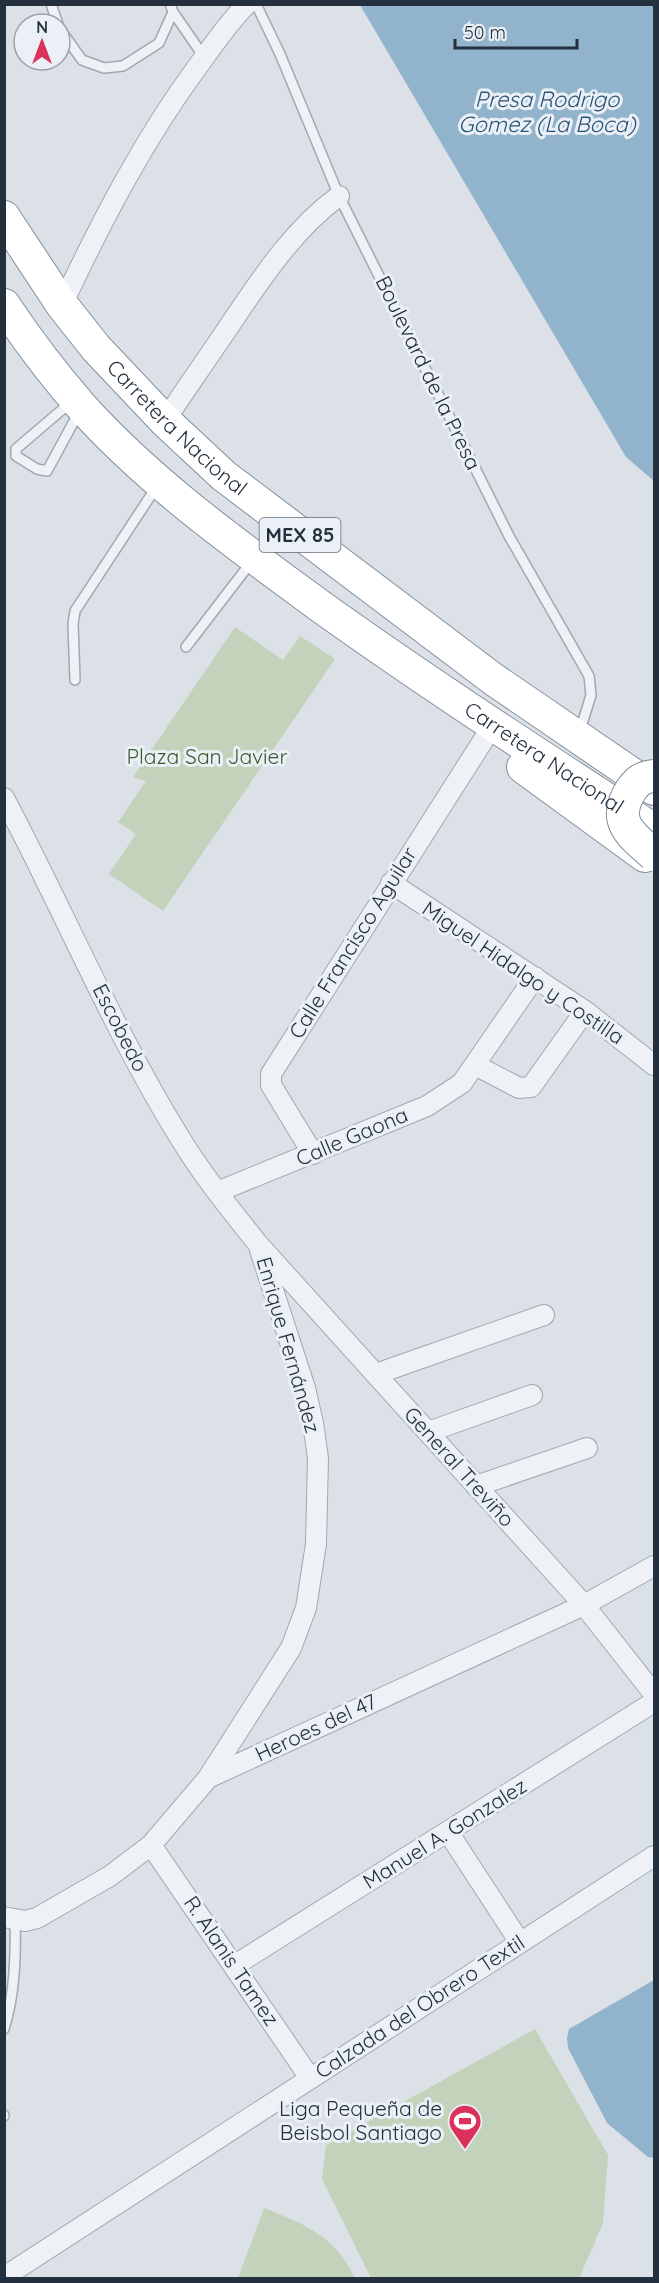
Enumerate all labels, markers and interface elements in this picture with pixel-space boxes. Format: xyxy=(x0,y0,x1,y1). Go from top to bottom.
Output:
north arrow xyxy=(12,12,72,72)
scale bar xyxy=(455,12,576,50)
text: N xyxy=(36,17,48,37)
text: 50 m xyxy=(464,21,506,44)
water label: Presa Rodrigo Gomez (La Boca) xyxy=(458,85,636,138)
street label: Boulevard de la Presa xyxy=(371,271,487,474)
street label: Carretera Nacional xyxy=(102,354,253,501)
road number: MEX 85 xyxy=(260,518,340,552)
street label: Carretera Nacional xyxy=(460,695,629,819)
park label: Plaza San Javier xyxy=(126,743,288,769)
street label: Calle Francisco Aguilar xyxy=(283,842,422,1043)
street label: Miguel Hidalgo y Costilla xyxy=(418,895,629,1049)
street label: Escobedo xyxy=(88,979,154,1076)
street label: Calle Gaona xyxy=(292,1101,411,1171)
street label: Enrique Fernández xyxy=(251,1254,327,1436)
street label: General Treviño xyxy=(399,1401,521,1532)
street label: Heroes del 47 xyxy=(251,1688,381,1767)
street label: Manuel A. Gonzalez xyxy=(358,1772,531,1894)
street label: R. Alanis Tamez xyxy=(179,1890,285,2030)
street label: Calzada del Obrero Textil xyxy=(310,1929,529,2084)
place label: Liga Pequeña de Beisbol Santiago xyxy=(279,2095,442,2145)
sports icon: Liga Pequeña de Beisbol Santiago xyxy=(447,2103,483,2150)

